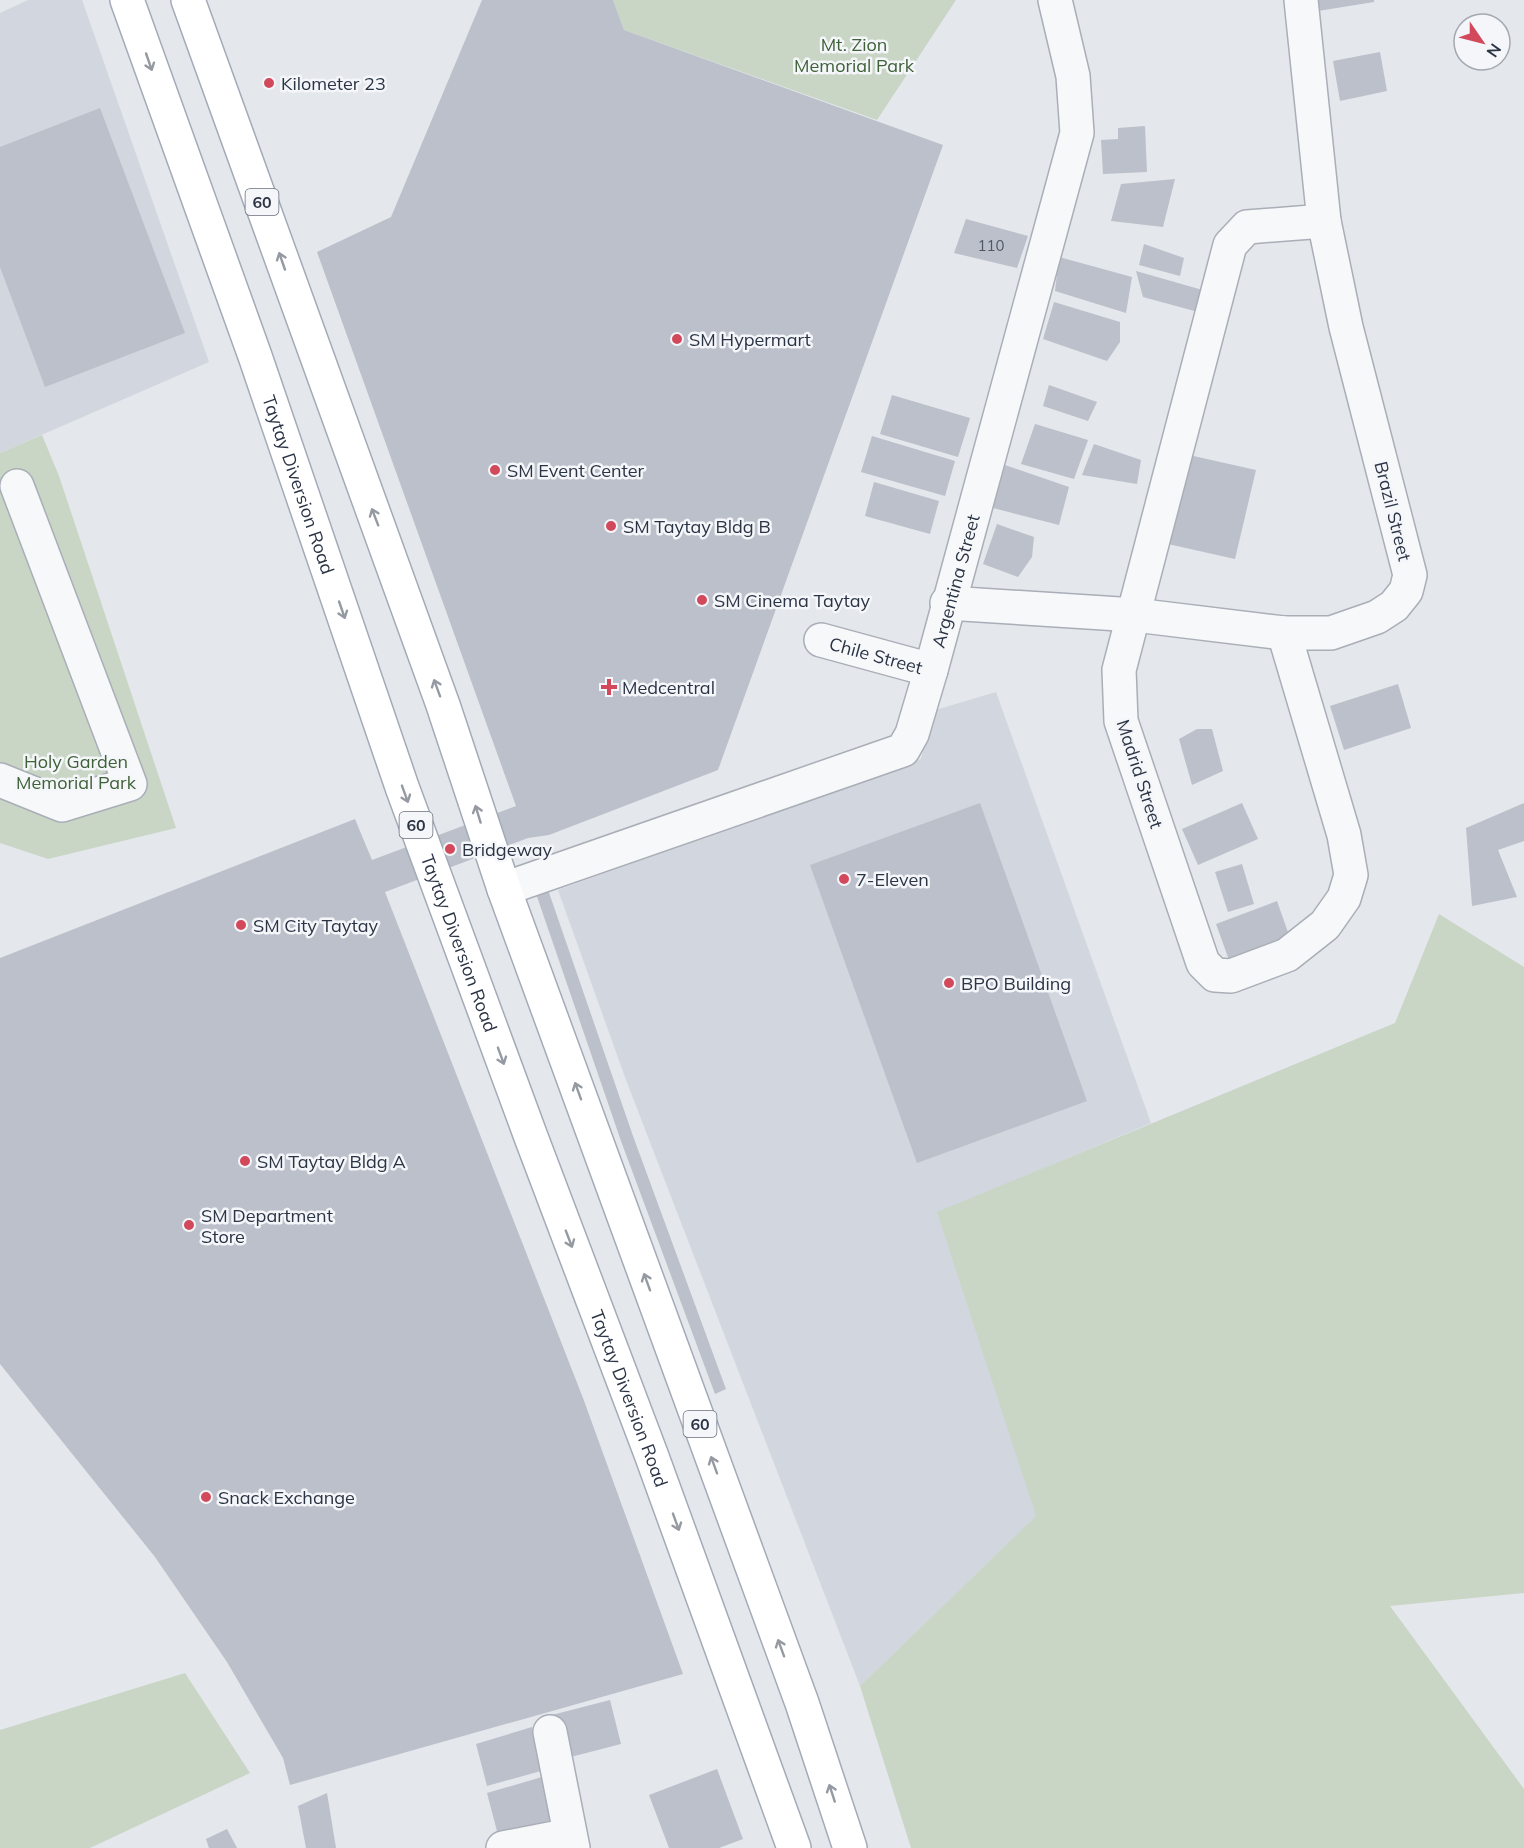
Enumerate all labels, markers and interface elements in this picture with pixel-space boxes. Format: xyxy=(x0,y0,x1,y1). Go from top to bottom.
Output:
north arrow xyxy=(1452,12,1512,72)
park label: Mt. Zion Memorial Park xyxy=(794,33,915,77)
text: N xyxy=(1483,40,1506,61)
one-way arrow xyxy=(145,52,156,71)
place label: Kilometer 23 xyxy=(281,72,386,95)
marker: Kilometer 23 xyxy=(262,76,276,90)
road number: 60 xyxy=(246,189,278,215)
house number: 110 xyxy=(977,236,1005,255)
one-way arrow xyxy=(276,252,287,271)
place label: SM Hypermart xyxy=(689,328,811,351)
marker: SM Hypermart xyxy=(670,332,684,346)
street label: Taytay Diversion Road xyxy=(258,392,340,577)
place label: SM Event Center xyxy=(507,459,645,482)
street label: Brazil Street xyxy=(1370,459,1416,563)
marker: SM Event Center xyxy=(488,463,502,477)
one-way arrow xyxy=(368,509,379,527)
street label: Argentina Street xyxy=(926,512,984,650)
place label: SM Taytay Bldg B xyxy=(623,515,771,538)
marker: SM Taytay Bldg B xyxy=(604,519,618,533)
place label: SM Cinema Taytay xyxy=(714,589,871,612)
marker: SM Cinema Taytay xyxy=(695,593,709,607)
one-way arrow xyxy=(337,600,348,619)
street label: Chile Street xyxy=(827,631,925,679)
place label: Medcentral xyxy=(622,676,715,699)
marker: Medcentral xyxy=(600,678,618,696)
one-way arrow xyxy=(431,679,442,698)
street label: Madrid Street xyxy=(1112,717,1168,831)
park label: Holy Garden Memorial Park xyxy=(16,750,137,794)
one-way arrow xyxy=(400,784,411,803)
one-way arrow xyxy=(472,805,483,824)
road number: 60 xyxy=(400,812,432,838)
place label: Bridgeway xyxy=(462,838,553,861)
marker: Bridgeway xyxy=(443,842,457,856)
street label: Taytay Diversion Road xyxy=(416,851,503,1035)
place label: 7-Eleven xyxy=(856,868,929,891)
marker: 7-Eleven xyxy=(837,872,851,886)
place label: SM City Taytay xyxy=(253,914,379,937)
marker: SM City Taytay xyxy=(234,918,248,932)
place label: BPO Building xyxy=(961,972,1071,995)
marker: BPO Building xyxy=(942,976,956,990)
one-way arrow xyxy=(497,1046,508,1065)
one-way arrow xyxy=(571,1082,582,1101)
place label: SM Taytay Bldg A xyxy=(257,1150,406,1173)
marker: SM Taytay Bldg A xyxy=(238,1154,252,1168)
place label: SM Department Store xyxy=(201,1204,333,1248)
marker: SM Department Store xyxy=(182,1218,196,1232)
one-way arrow xyxy=(565,1229,576,1248)
one-way arrow xyxy=(641,1273,652,1291)
street label: Taytay Diversion Road xyxy=(586,1306,673,1490)
road number: 60 xyxy=(684,1411,716,1437)
one-way arrow xyxy=(708,1456,719,1475)
place label: Snack Exchange xyxy=(218,1486,355,1509)
marker: Snack Exchange xyxy=(199,1490,213,1504)
one-way arrow xyxy=(671,1512,682,1531)
one-way arrow xyxy=(775,1639,786,1658)
one-way arrow xyxy=(825,1784,836,1802)

